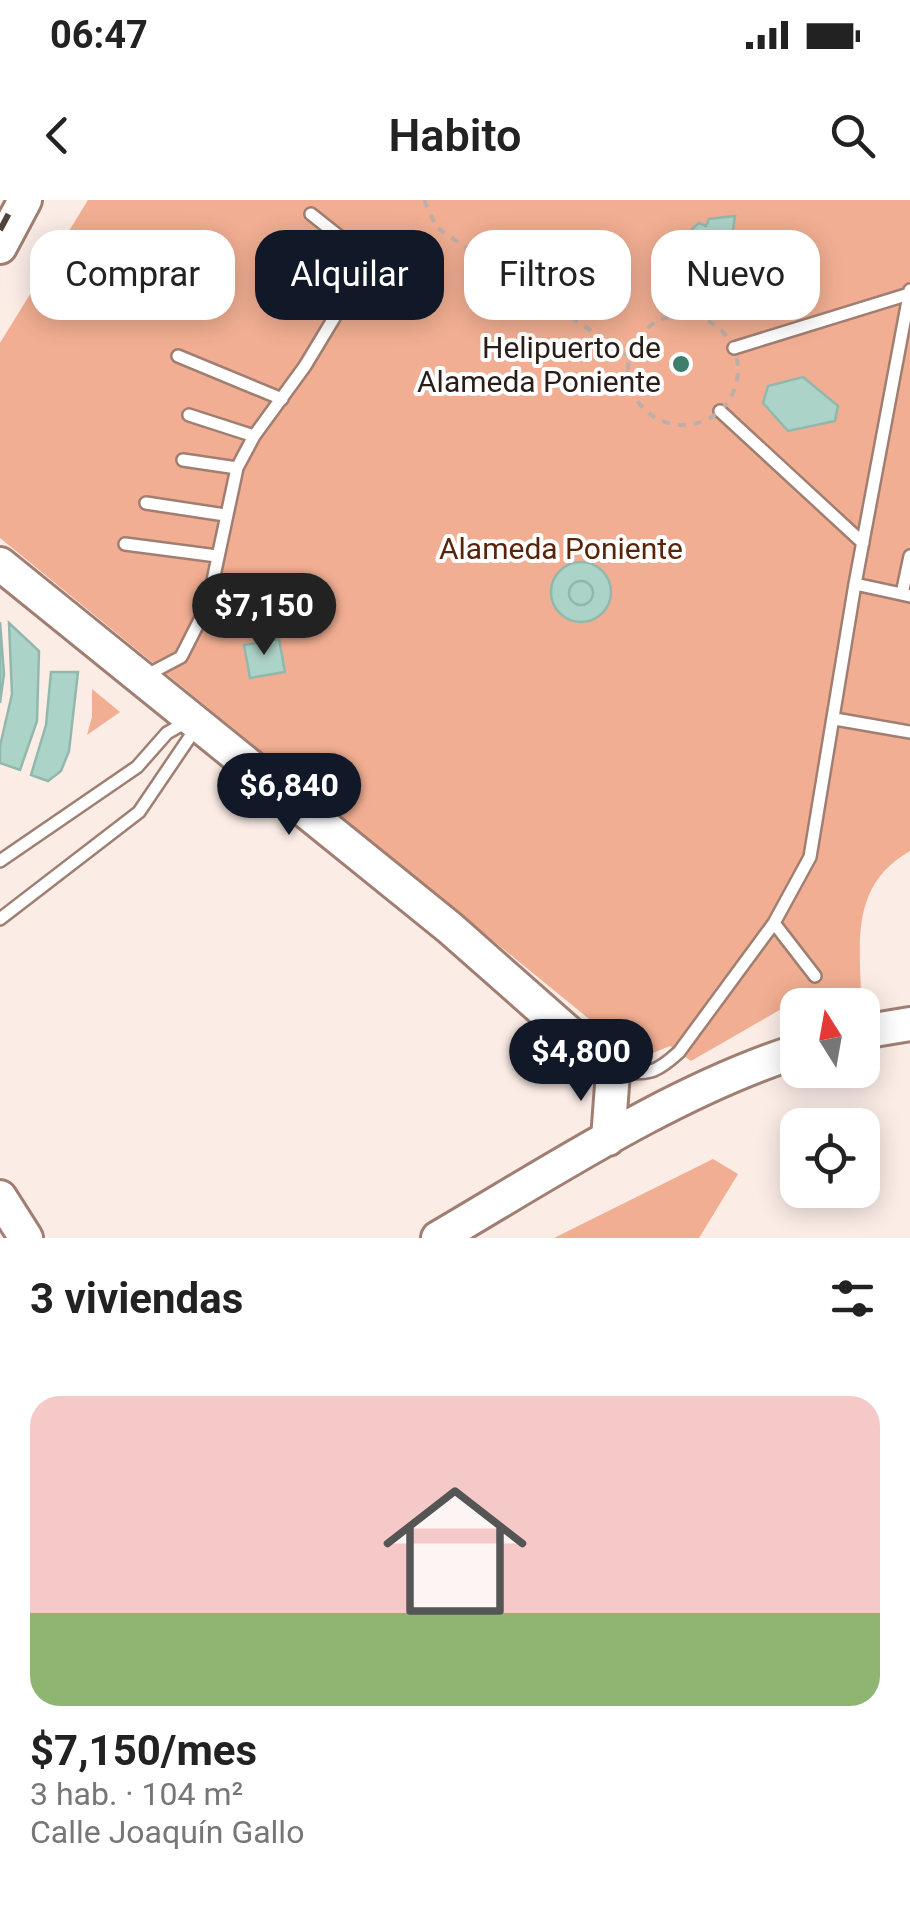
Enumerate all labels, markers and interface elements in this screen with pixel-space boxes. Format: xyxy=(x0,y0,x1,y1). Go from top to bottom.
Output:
text: 06:47 xyxy=(50,13,148,57)
icon: back xyxy=(30,108,85,163)
icon: search xyxy=(825,108,880,163)
text: Habito xyxy=(388,109,522,162)
chip: Comprar xyxy=(30,230,235,320)
chip: Alquilar xyxy=(255,230,444,320)
chip: Filtros xyxy=(464,230,631,320)
chip: Nuevo xyxy=(651,230,820,320)
place label: Helipuerto de Alameda Poniente xyxy=(417,330,661,399)
marker: Helipuerto de Alameda Poniente xyxy=(670,353,692,375)
park label: Alameda Poniente xyxy=(439,531,683,566)
pin: $7,150 xyxy=(183,573,345,658)
text: $7,150 xyxy=(214,586,314,624)
pin: $6,840 xyxy=(208,753,370,838)
text: $6,840 xyxy=(239,766,339,804)
north arrow xyxy=(780,988,880,1088)
map controls xyxy=(780,988,880,1208)
pin: $4,800 xyxy=(500,1019,662,1104)
text: $4,800 xyxy=(531,1032,631,1070)
button: locate xyxy=(780,1108,880,1208)
icon: filters xyxy=(825,1271,880,1326)
text: 3 viviendas xyxy=(30,1274,243,1323)
icon: home xyxy=(365,1461,545,1641)
text: $7,150/mes xyxy=(30,1726,257,1775)
text: 3 hab. · 104 m² xyxy=(30,1775,243,1813)
text: Calle Joaquín Gallo xyxy=(30,1813,304,1851)

